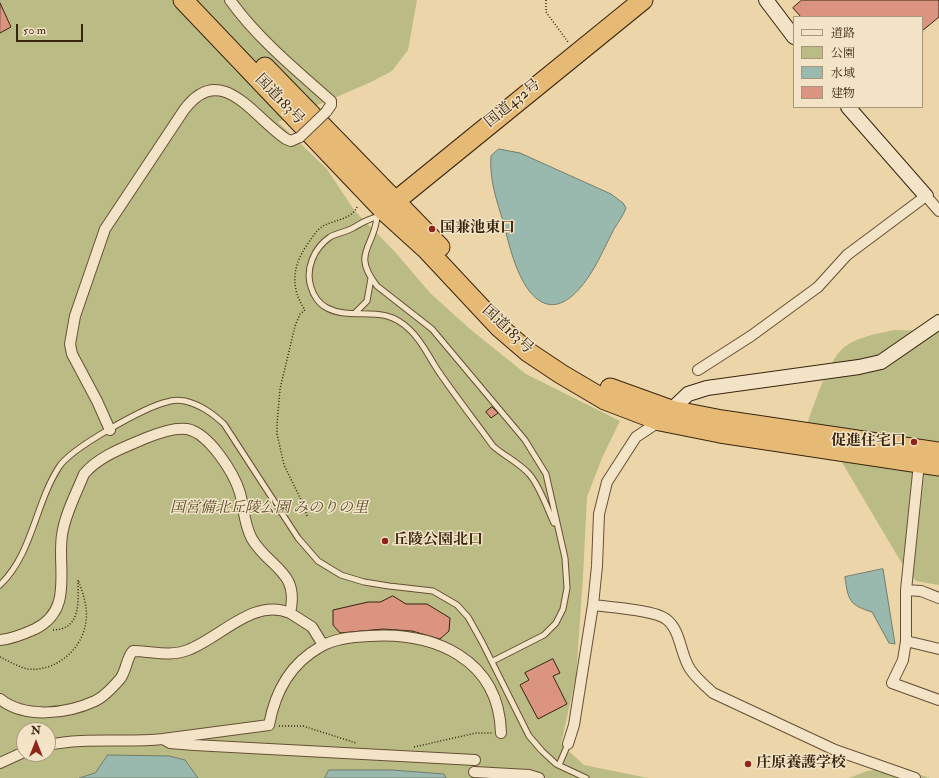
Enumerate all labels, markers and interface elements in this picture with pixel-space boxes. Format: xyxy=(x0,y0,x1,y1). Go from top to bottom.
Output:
scale bar xyxy=(18,16,85,42)
legend xyxy=(793,16,923,108)
text: 50 m xyxy=(23,23,46,38)
text: 道路 xyxy=(831,26,855,41)
text: 公園 xyxy=(831,46,855,61)
text: 水域 xyxy=(831,66,855,81)
street label: 国道183号 xyxy=(251,71,307,129)
street label: 国道432号 xyxy=(482,76,544,132)
text: 建物 xyxy=(831,86,855,101)
place label: 国兼池東口 xyxy=(440,220,515,238)
marker: 国兼池東口 xyxy=(427,224,437,234)
street label: 国道183号 xyxy=(478,302,536,358)
place label: 促進住宅口 xyxy=(831,433,906,451)
marker: 促進住宅口 xyxy=(909,437,919,447)
park label: 国営備北丘陵公園 みのりの里 xyxy=(170,500,368,518)
place label: 丘陵公園北口 xyxy=(393,532,483,550)
marker: 丘陵公園北口 xyxy=(380,536,390,546)
north arrow xyxy=(16,722,56,762)
text: N xyxy=(31,724,41,737)
place label: 庄原養護学校 xyxy=(756,755,846,773)
marker: 庄原養護学校 xyxy=(743,759,753,769)

